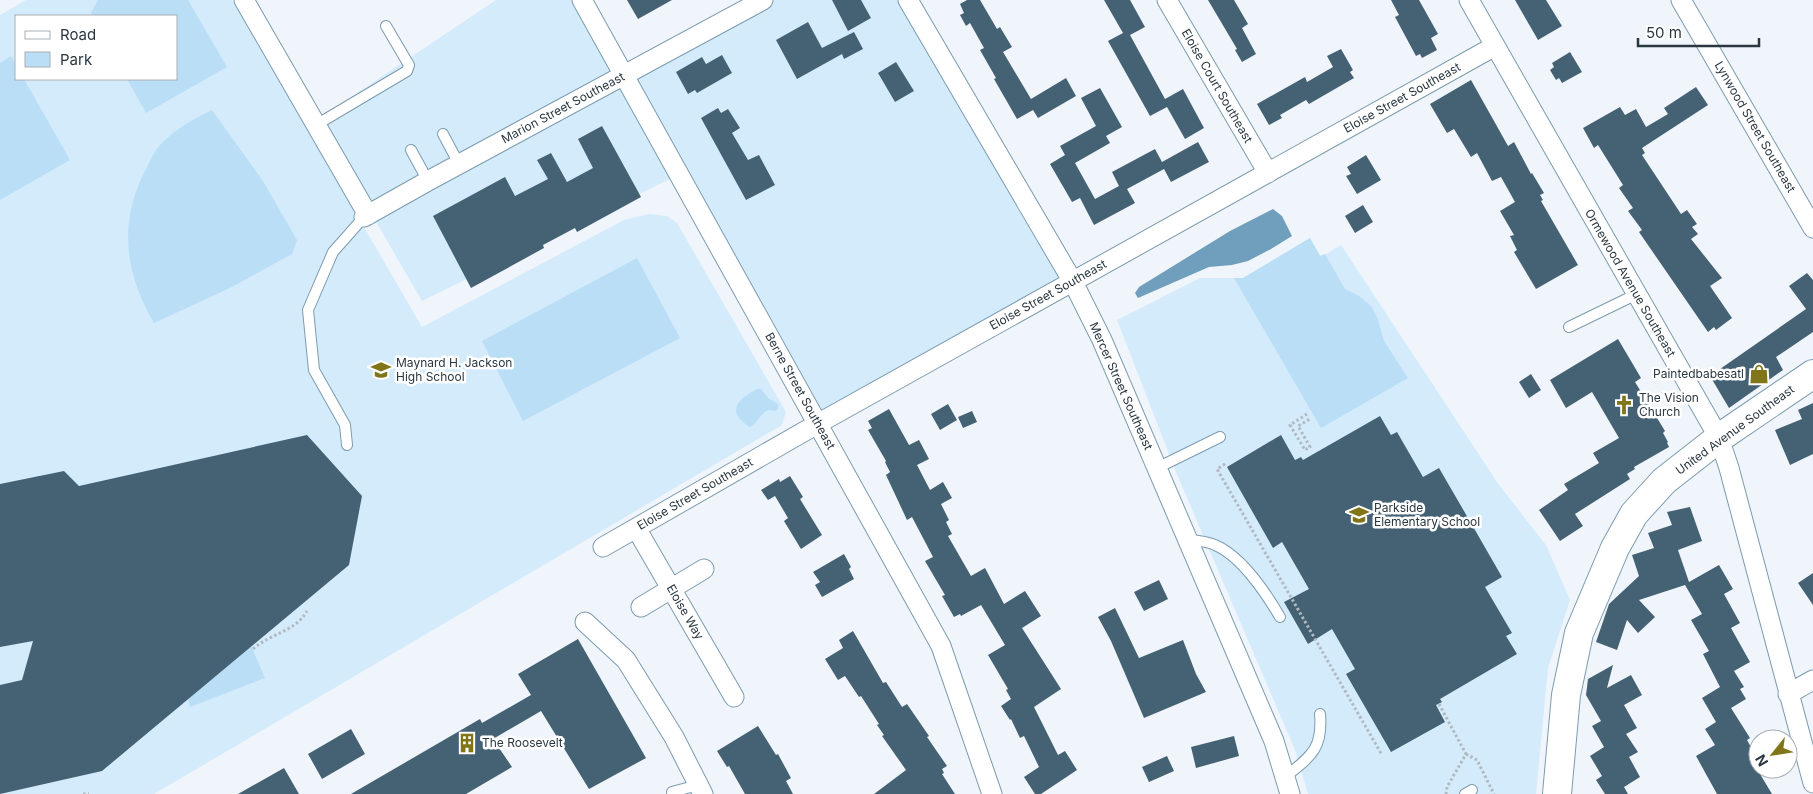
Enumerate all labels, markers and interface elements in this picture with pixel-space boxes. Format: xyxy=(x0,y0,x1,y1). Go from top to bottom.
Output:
legend xyxy=(15,15,178,80)
scale bar xyxy=(1638,15,1759,47)
text: 50 m xyxy=(1646,23,1682,42)
text: Road xyxy=(60,25,96,44)
street label: Eloise Court Southeast xyxy=(1179,26,1256,145)
text: Park xyxy=(60,50,93,69)
street label: Eloise Street Southeast xyxy=(1341,59,1463,136)
street label: Lynwood Street Southeast xyxy=(1712,59,1799,195)
street label: Marion Street Southeast xyxy=(499,69,627,146)
street label: Ormewood Avenue Southeast xyxy=(1582,206,1679,360)
street label: Eloise Street Southeast xyxy=(987,256,1109,333)
street label: Mercer Street Southeast xyxy=(1086,320,1156,452)
street label: Berne Street Southeast xyxy=(762,330,839,452)
place label: Maynard H. Jackson High School xyxy=(396,355,512,384)
school or university icon: Maynard H. Jackson High School xyxy=(370,359,392,381)
shop icon: Paintedbabesatl xyxy=(1748,363,1770,385)
place label: Paintedbabesatl xyxy=(1653,366,1744,381)
street label: United Avenue Southeast xyxy=(1672,381,1797,478)
place label: The Vision Church xyxy=(1639,390,1699,419)
church icon: The Vision Church xyxy=(1613,394,1635,416)
street label: Eloise Street Southeast xyxy=(634,454,755,533)
place label: Parkside Elementary School xyxy=(1374,500,1480,529)
school or university icon: Parkside Elementary School xyxy=(1348,504,1370,526)
street label: Eloise Way xyxy=(664,581,707,642)
north arrow xyxy=(1748,729,1798,779)
building icon: The Roosevelt xyxy=(456,732,478,754)
place label: The Roosevelt xyxy=(482,735,563,750)
text: N xyxy=(1751,752,1771,770)

